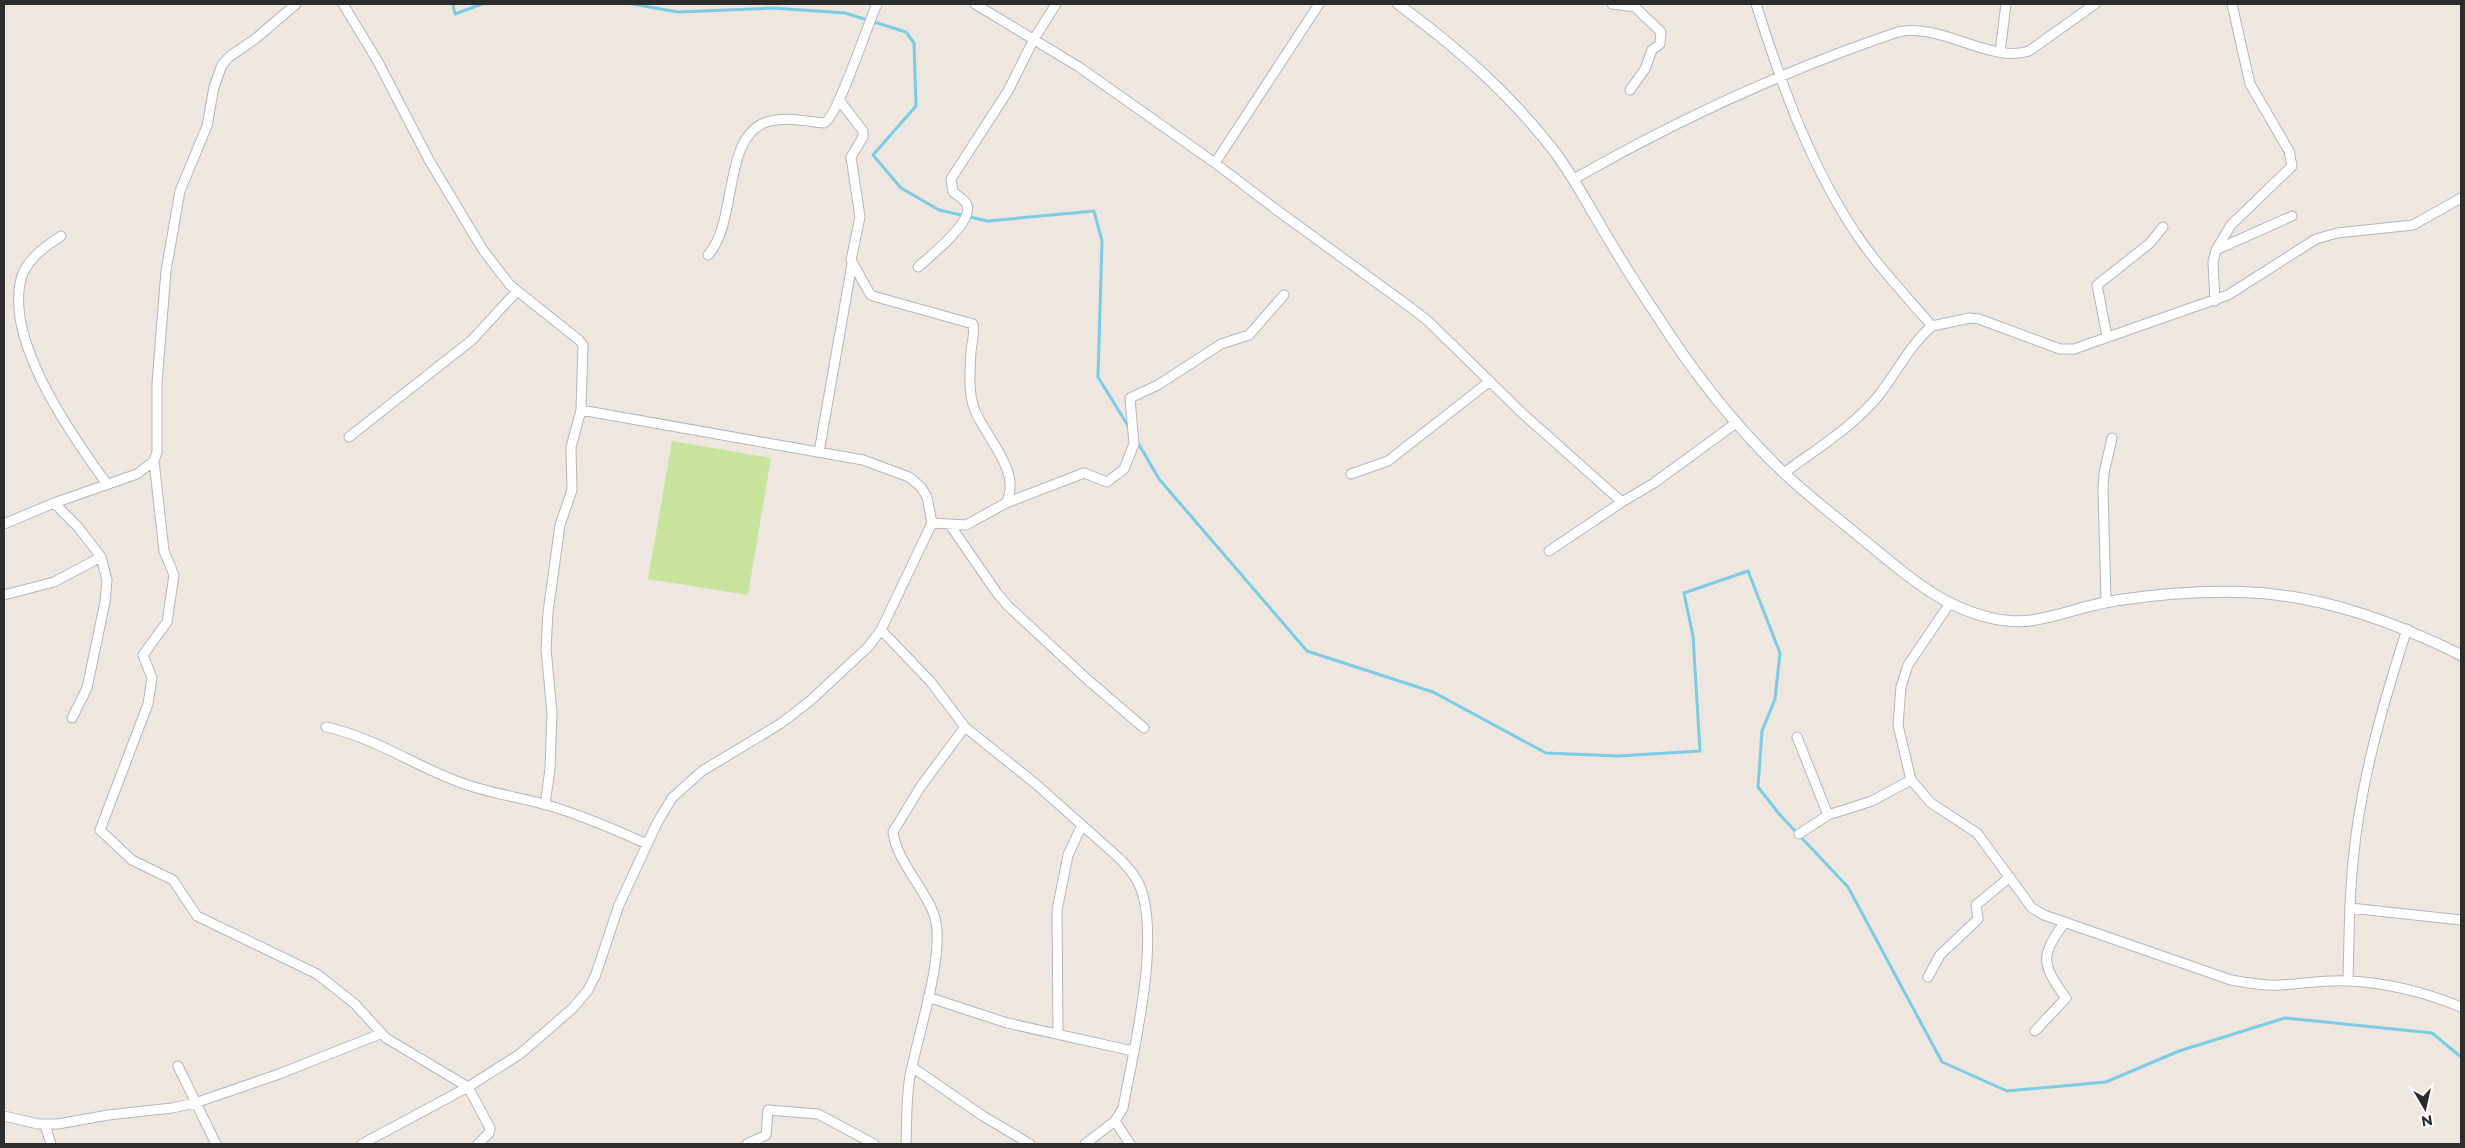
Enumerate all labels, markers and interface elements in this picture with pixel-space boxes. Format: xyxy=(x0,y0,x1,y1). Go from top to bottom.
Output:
north arrow xyxy=(2400,1083,2450,1133)
text: N xyxy=(2420,1111,2434,1131)

